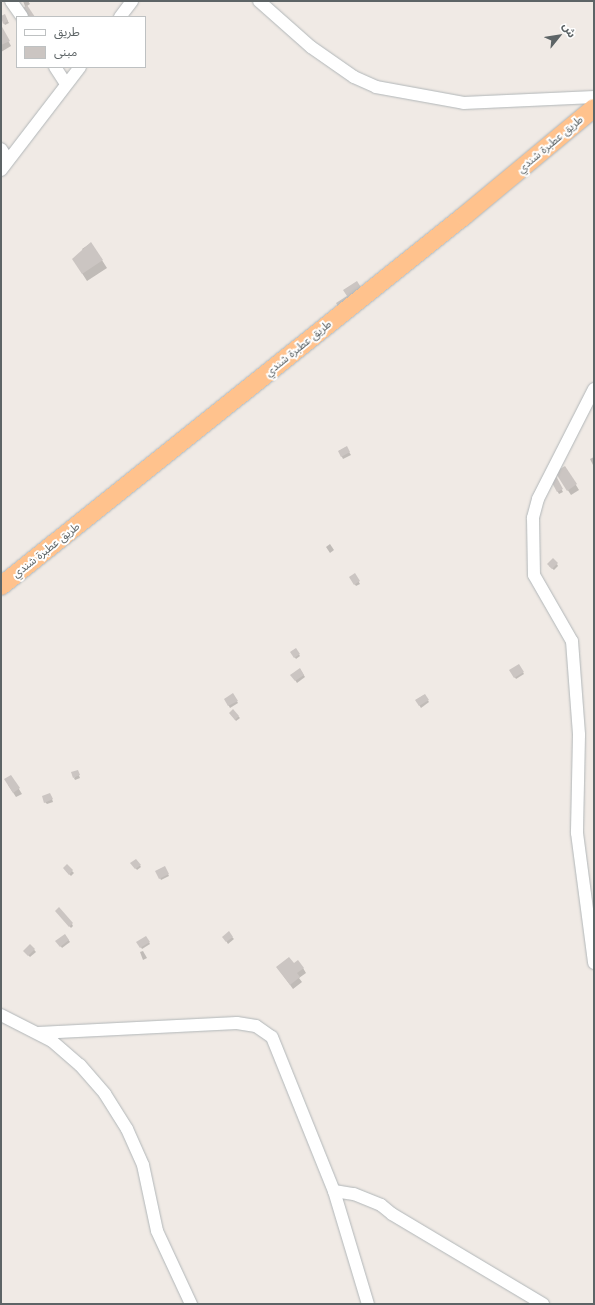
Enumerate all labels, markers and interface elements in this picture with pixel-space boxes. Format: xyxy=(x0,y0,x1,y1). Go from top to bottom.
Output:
legend xyxy=(16,16,146,68)
north arrow xyxy=(539,16,579,56)
text: ش xyxy=(559,19,580,41)
text: طريق xyxy=(54,23,80,40)
text: مبنى xyxy=(54,43,77,60)
street label: طريق عطبرة شندي xyxy=(514,113,586,175)
street label: طريق عطبرة شندي xyxy=(262,317,334,379)
street label: طريق عطبرة شندي xyxy=(10,520,82,580)

